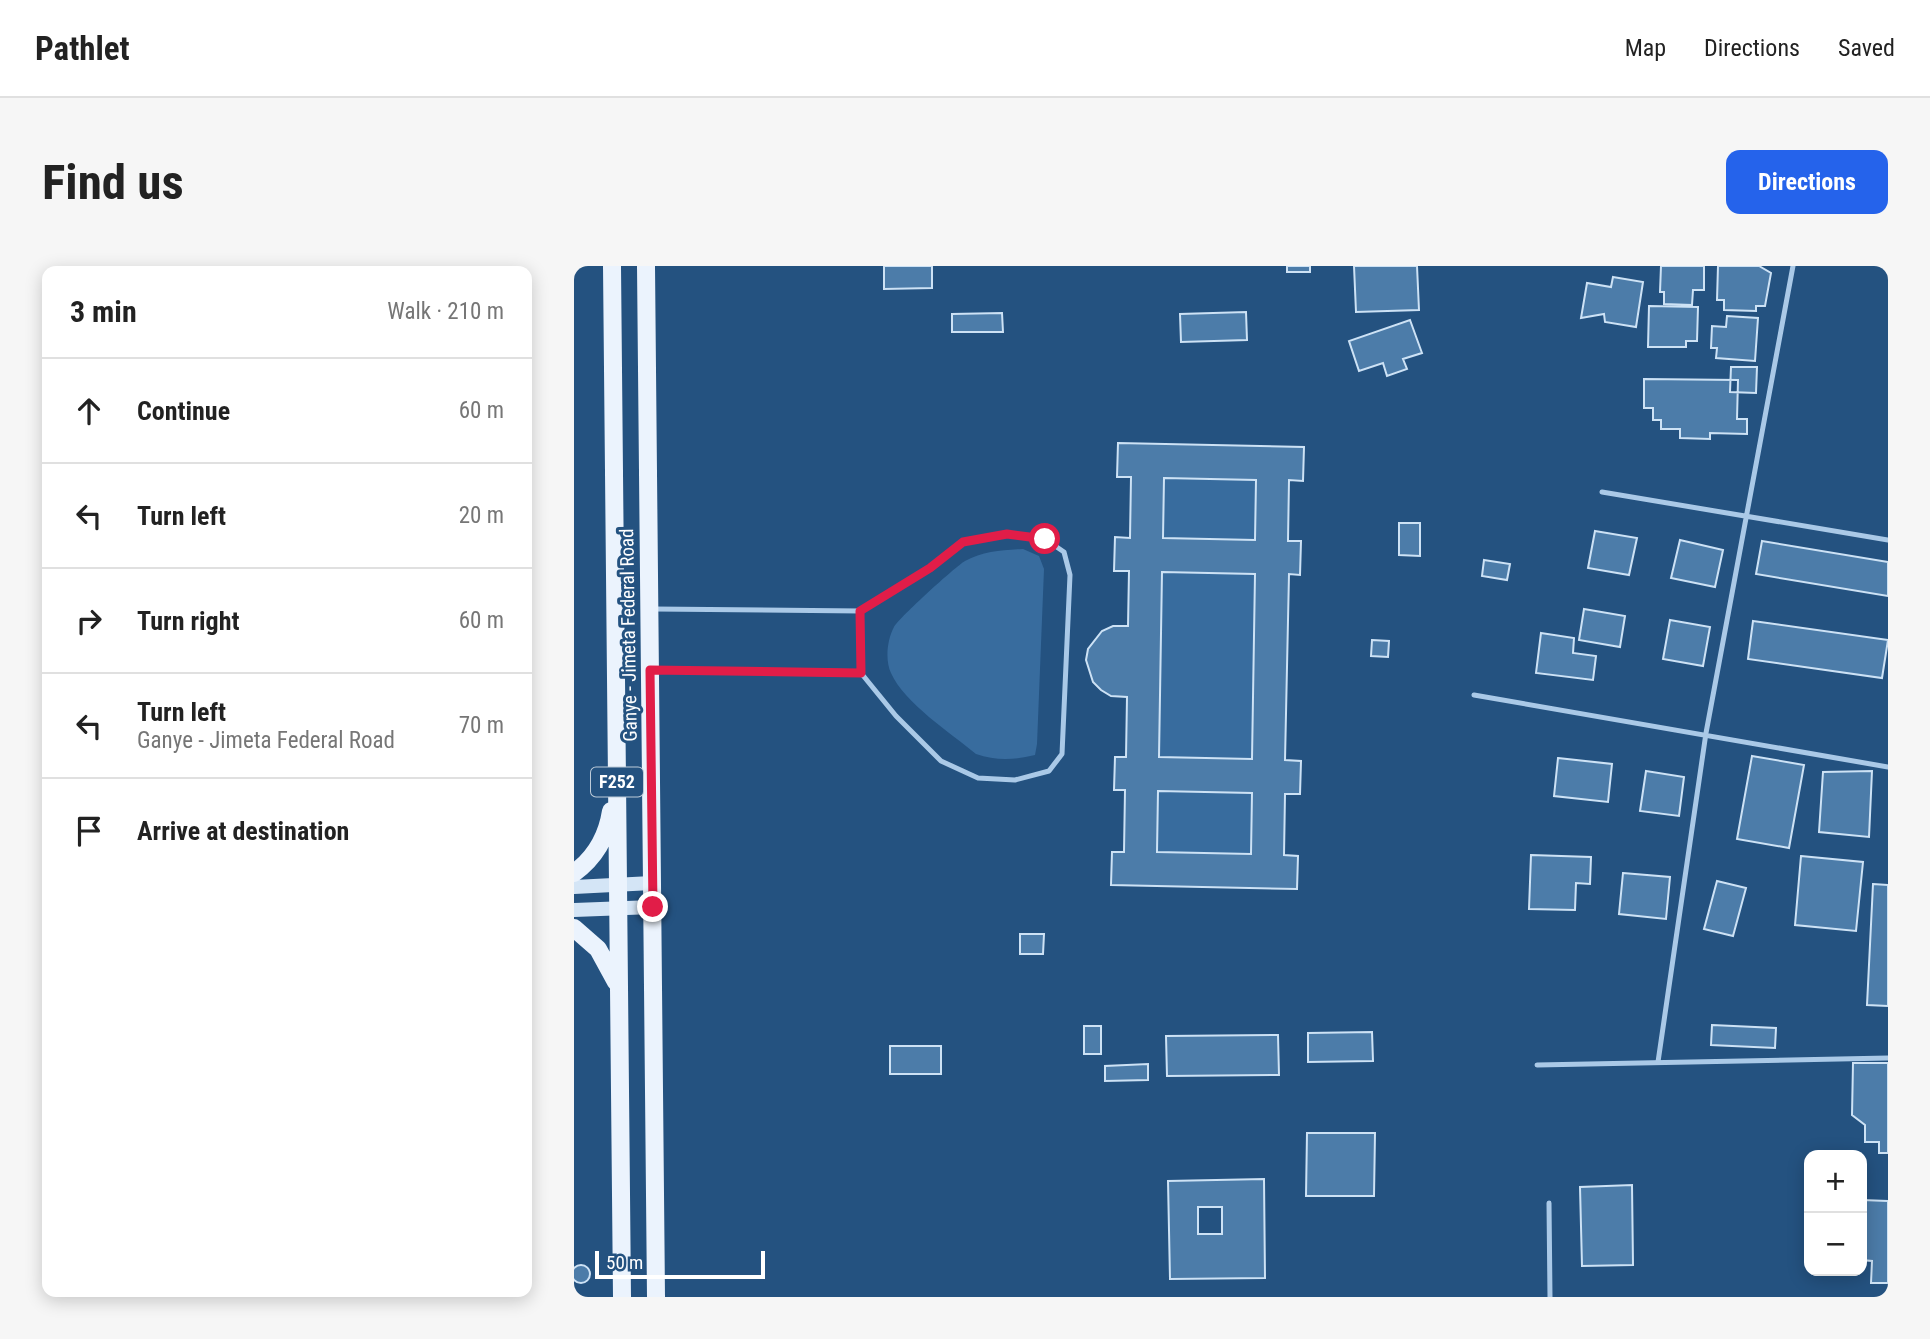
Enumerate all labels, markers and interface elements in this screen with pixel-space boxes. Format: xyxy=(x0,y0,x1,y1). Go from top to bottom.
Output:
text: Pathlet xyxy=(35,29,130,68)
text: Map xyxy=(1625,34,1666,62)
text: Directions xyxy=(1704,34,1800,62)
text: Saved xyxy=(1838,34,1895,62)
button: Directions xyxy=(1726,150,1888,214)
text: Find us xyxy=(42,154,184,211)
text: 3 min xyxy=(70,294,137,329)
text: Walk · 210 m xyxy=(387,298,504,325)
icon: ahead xyxy=(70,392,108,430)
text: Continue xyxy=(137,396,230,426)
text: 60 m xyxy=(459,397,504,424)
icon: left xyxy=(70,497,108,535)
text: Turn left xyxy=(137,501,226,531)
text: 20 m xyxy=(459,502,504,529)
route start xyxy=(1029,523,1060,554)
street label: Ganye - Jimeta Federal Road xyxy=(615,528,642,742)
icon: right xyxy=(70,602,108,640)
text: Turn right xyxy=(137,606,239,636)
text: 60 m xyxy=(459,607,504,634)
text: Turn left xyxy=(137,697,226,727)
icon: left xyxy=(70,707,108,745)
text: 70 m xyxy=(459,712,504,739)
text: Ganye - Jimeta Federal Road xyxy=(137,727,395,754)
road number: F252 xyxy=(591,768,643,796)
icon: arrive xyxy=(70,812,108,850)
text: Arrive at destination xyxy=(137,816,349,846)
route end xyxy=(637,891,668,922)
map controls xyxy=(1804,1150,1867,1276)
button: + xyxy=(1804,1150,1867,1213)
button: − xyxy=(1804,1213,1867,1276)
scale bar xyxy=(595,1248,765,1280)
text: 50 m xyxy=(606,1251,643,1274)

